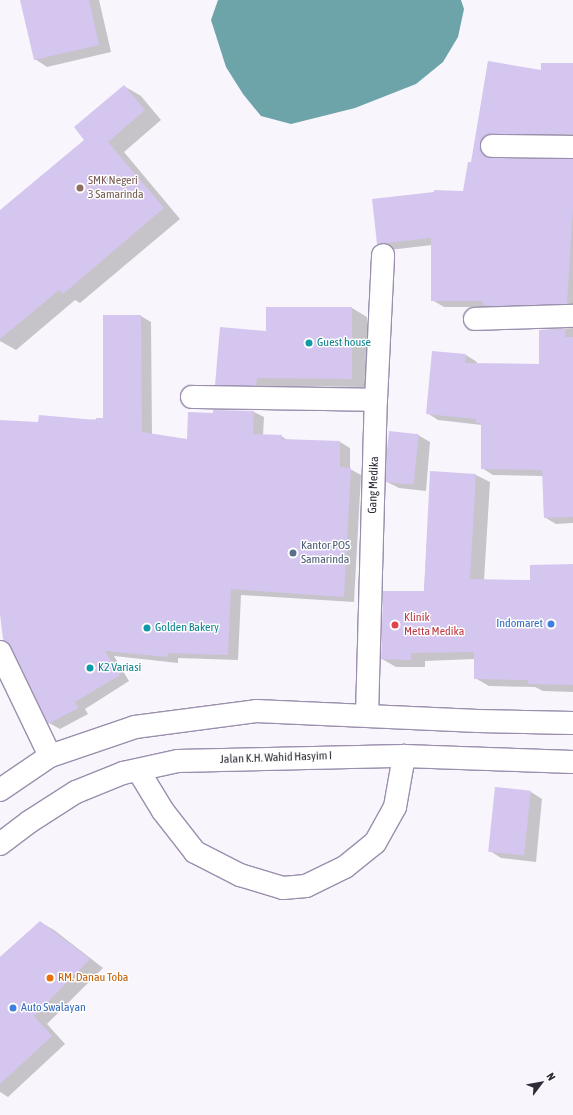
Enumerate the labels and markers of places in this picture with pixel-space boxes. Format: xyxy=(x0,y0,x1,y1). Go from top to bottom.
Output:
place label: SMK Negeri 3 Samarinda xyxy=(88,174,144,202)
marker: SMK Negeri 3 Samarinda xyxy=(75,183,85,193)
place label: Guest house xyxy=(317,336,371,350)
marker: Guest house xyxy=(304,338,314,348)
place label: Kantor POS Samarinda xyxy=(301,539,350,567)
marker: Kantor POS Samarinda xyxy=(288,548,298,558)
place label: Klinik Metta Medika xyxy=(404,611,464,639)
place label: Indomaret xyxy=(496,617,543,631)
marker: Klinik Metta Medika xyxy=(389,619,401,631)
marker: Indomaret xyxy=(546,619,556,629)
place label: Golden Bakery xyxy=(155,621,219,635)
marker: Golden Bakery xyxy=(142,623,152,633)
place label: K2 Variasi xyxy=(98,661,141,675)
marker: K2 Variasi xyxy=(85,663,95,673)
place label: RM. Danau Toba xyxy=(58,971,128,985)
marker: RM. Danau Toba xyxy=(45,973,55,983)
place label: Auto Swalayan xyxy=(21,1001,86,1015)
marker: Auto Swalayan xyxy=(8,1003,18,1013)

